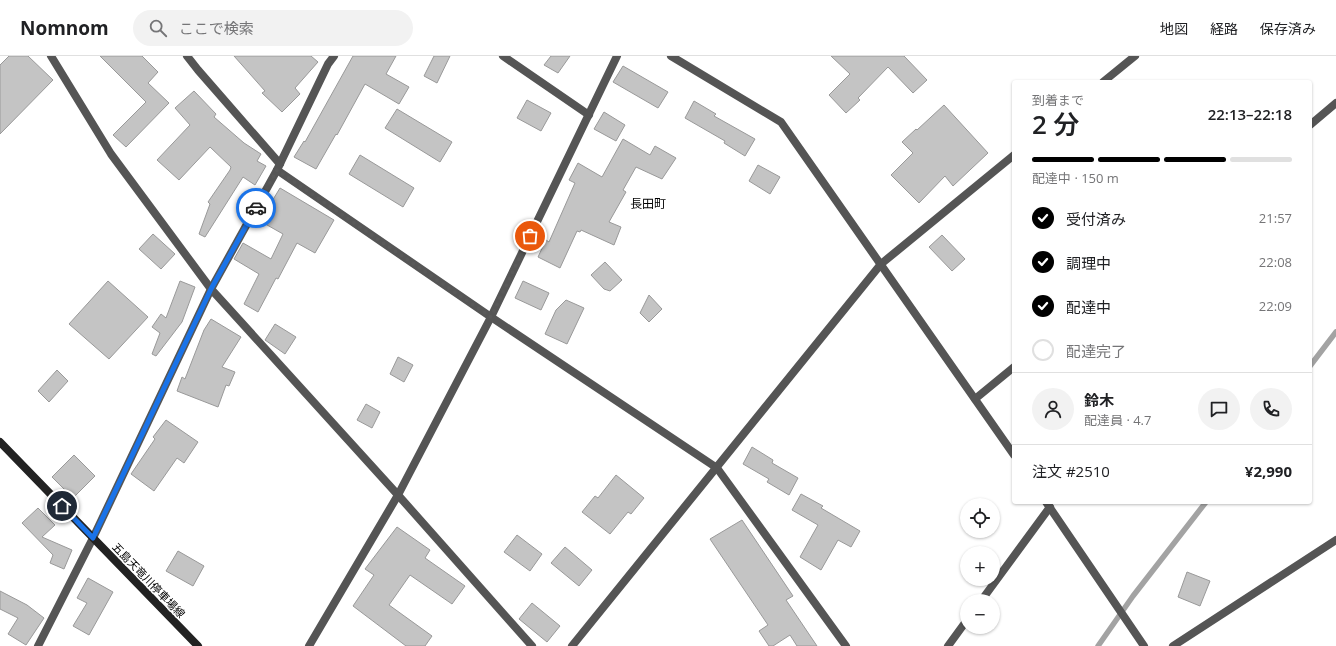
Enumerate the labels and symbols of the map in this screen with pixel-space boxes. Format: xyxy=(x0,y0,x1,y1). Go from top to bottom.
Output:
courier xyxy=(236,188,276,228)
district label: 長田町 xyxy=(630,195,666,212)
pin xyxy=(513,219,547,253)
pin xyxy=(45,489,79,523)
street label: 五島天竜川停車場線 xyxy=(109,539,189,621)

